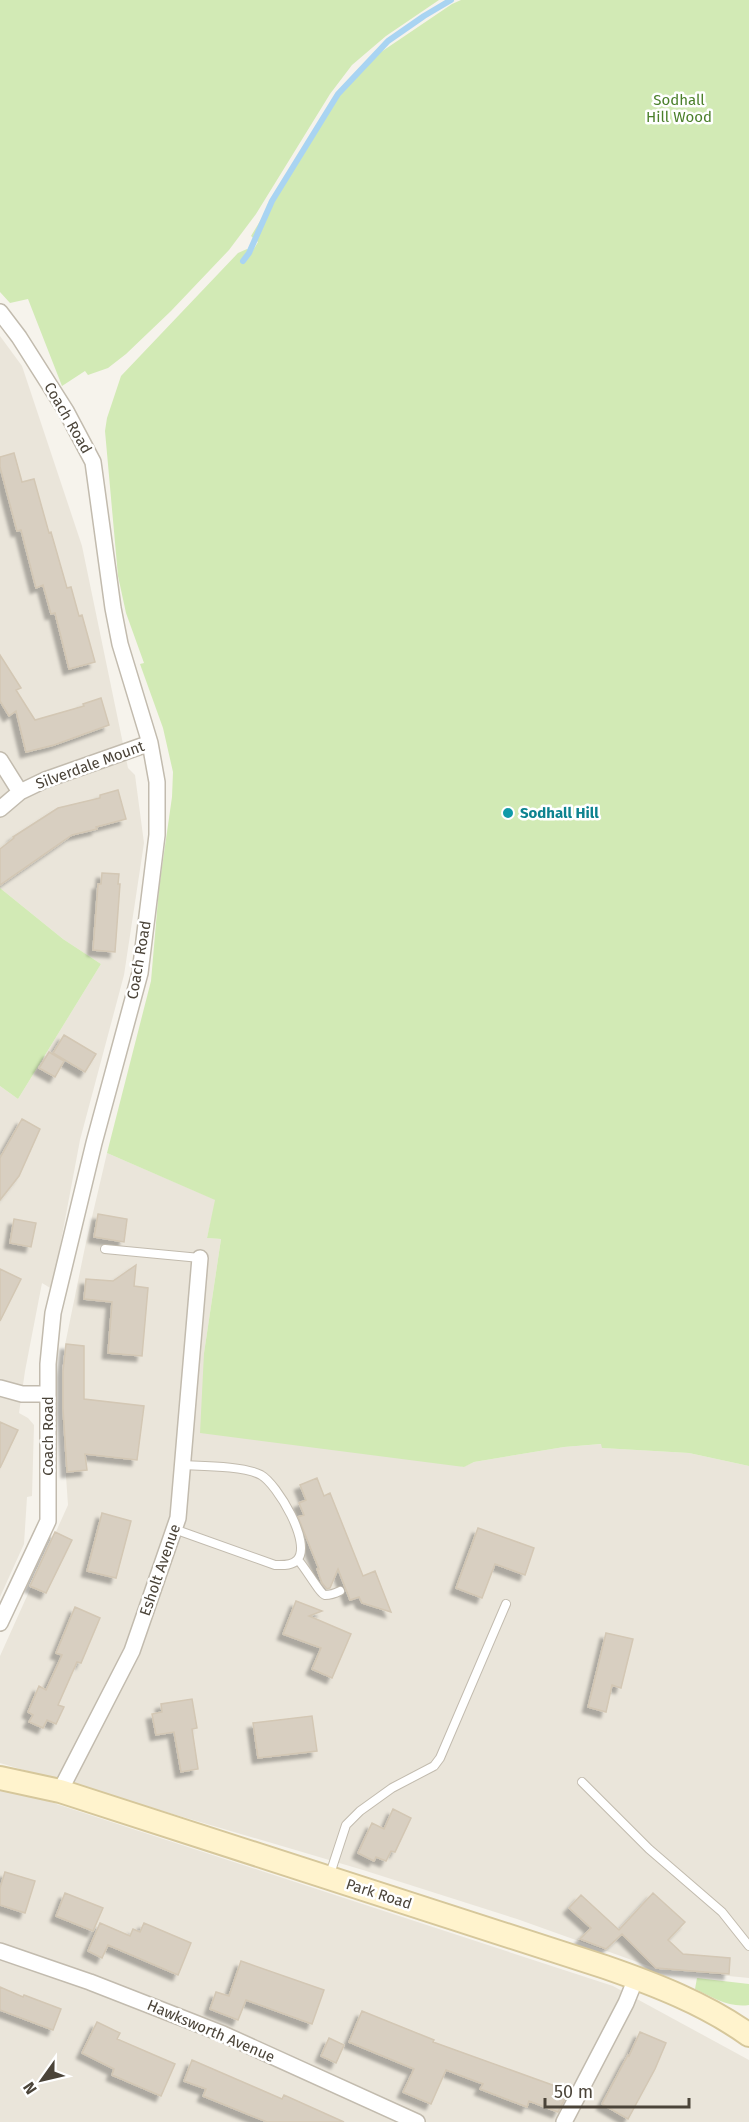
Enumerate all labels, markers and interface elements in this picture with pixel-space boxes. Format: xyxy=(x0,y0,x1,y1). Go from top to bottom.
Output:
park label: Sodhall Hill Wood xyxy=(646,91,712,126)
street label: Coach Road xyxy=(40,379,96,457)
street label: Silverdale Mount xyxy=(33,737,147,793)
place label: Sodhall Hill xyxy=(520,804,599,822)
marker: Sodhall Hill xyxy=(501,806,515,820)
street label: Coach Road xyxy=(123,919,155,1001)
street label: Coach Road xyxy=(39,1396,57,1476)
street label: Esholt Avenue xyxy=(136,1522,184,1618)
street label: Park Road xyxy=(344,1875,414,1913)
street label: Hawksworth Avenue xyxy=(145,1996,277,2066)
north arrow xyxy=(12,2050,72,2110)
scale bar xyxy=(545,2071,689,2109)
text: N xyxy=(19,2078,41,2098)
text: 50 m xyxy=(554,2081,593,2103)

